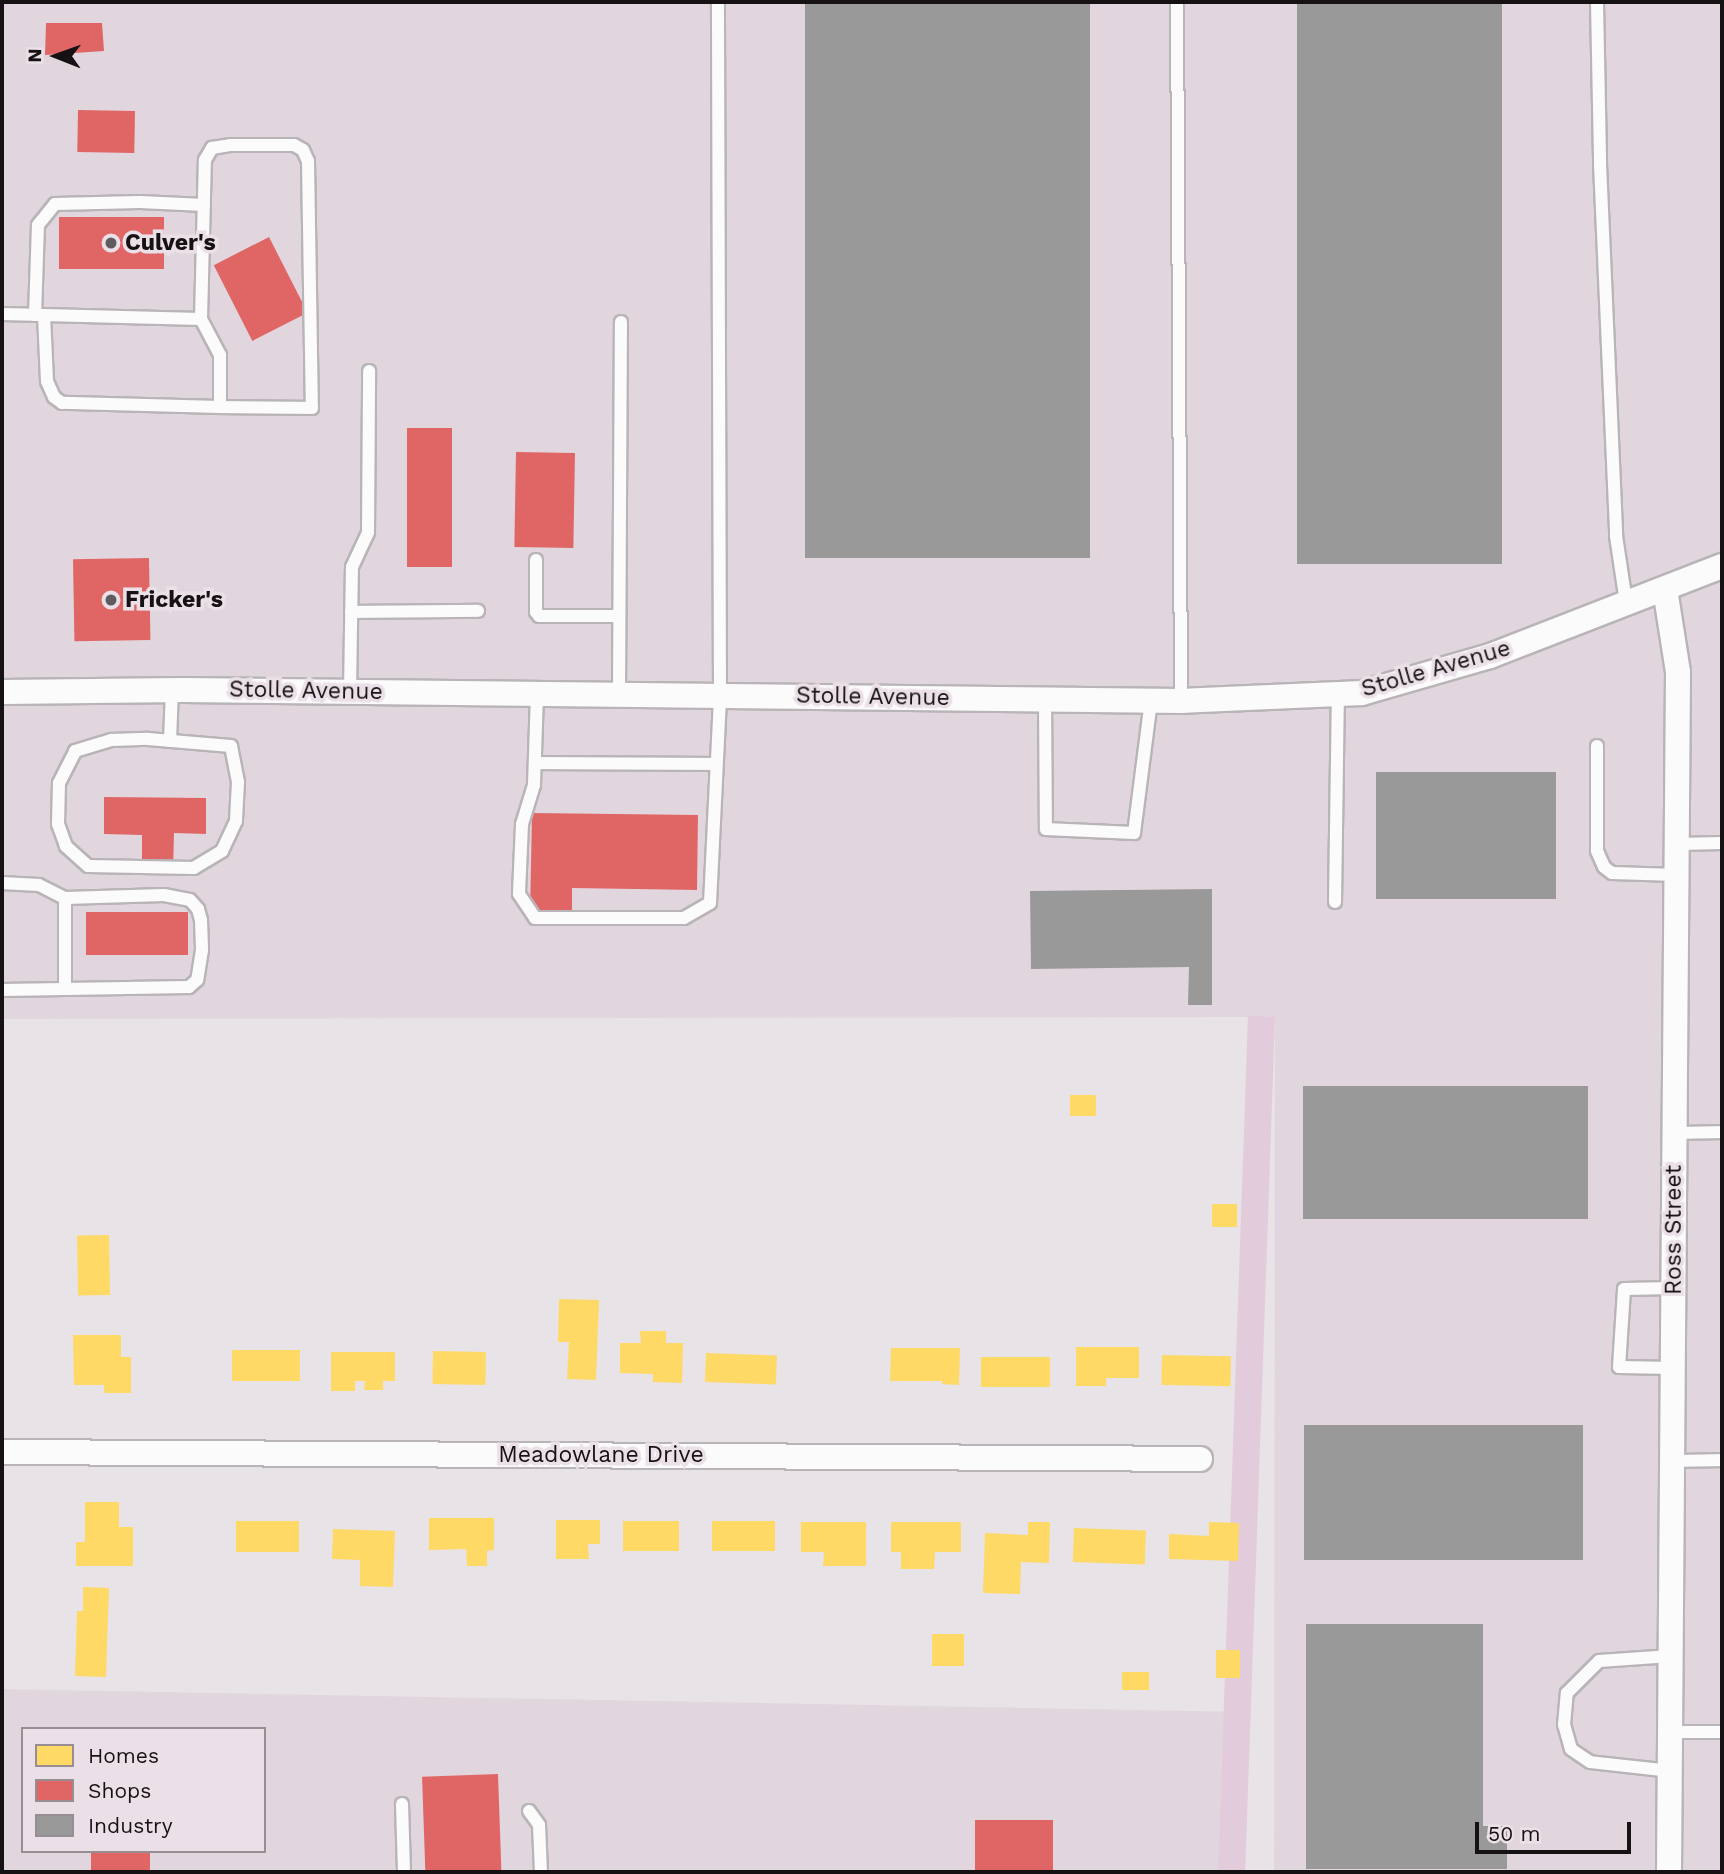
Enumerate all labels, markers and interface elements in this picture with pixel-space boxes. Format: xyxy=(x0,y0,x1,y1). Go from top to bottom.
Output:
north arrow xyxy=(21,21,91,91)
text: N xyxy=(23,48,46,63)
place label: Culver's xyxy=(125,229,216,257)
marker: Culver's xyxy=(103,235,119,251)
place label: Fricker's xyxy=(125,586,223,614)
marker: Fricker's xyxy=(103,592,119,608)
street label: Stolle Avenue xyxy=(1358,634,1514,704)
street label: Stolle Avenue xyxy=(228,676,384,706)
street label: Stolle Avenue xyxy=(795,682,951,712)
street label: Ross Street xyxy=(1660,1165,1688,1295)
street label: Meadowlane Drive xyxy=(498,1441,704,1469)
legend xyxy=(21,1727,266,1853)
text: Homes xyxy=(88,1743,159,1768)
text: Shops xyxy=(88,1778,151,1803)
scale bar xyxy=(1479,1808,1635,1852)
text: Industry xyxy=(88,1813,173,1838)
text: 50 m xyxy=(1488,1821,1540,1846)

